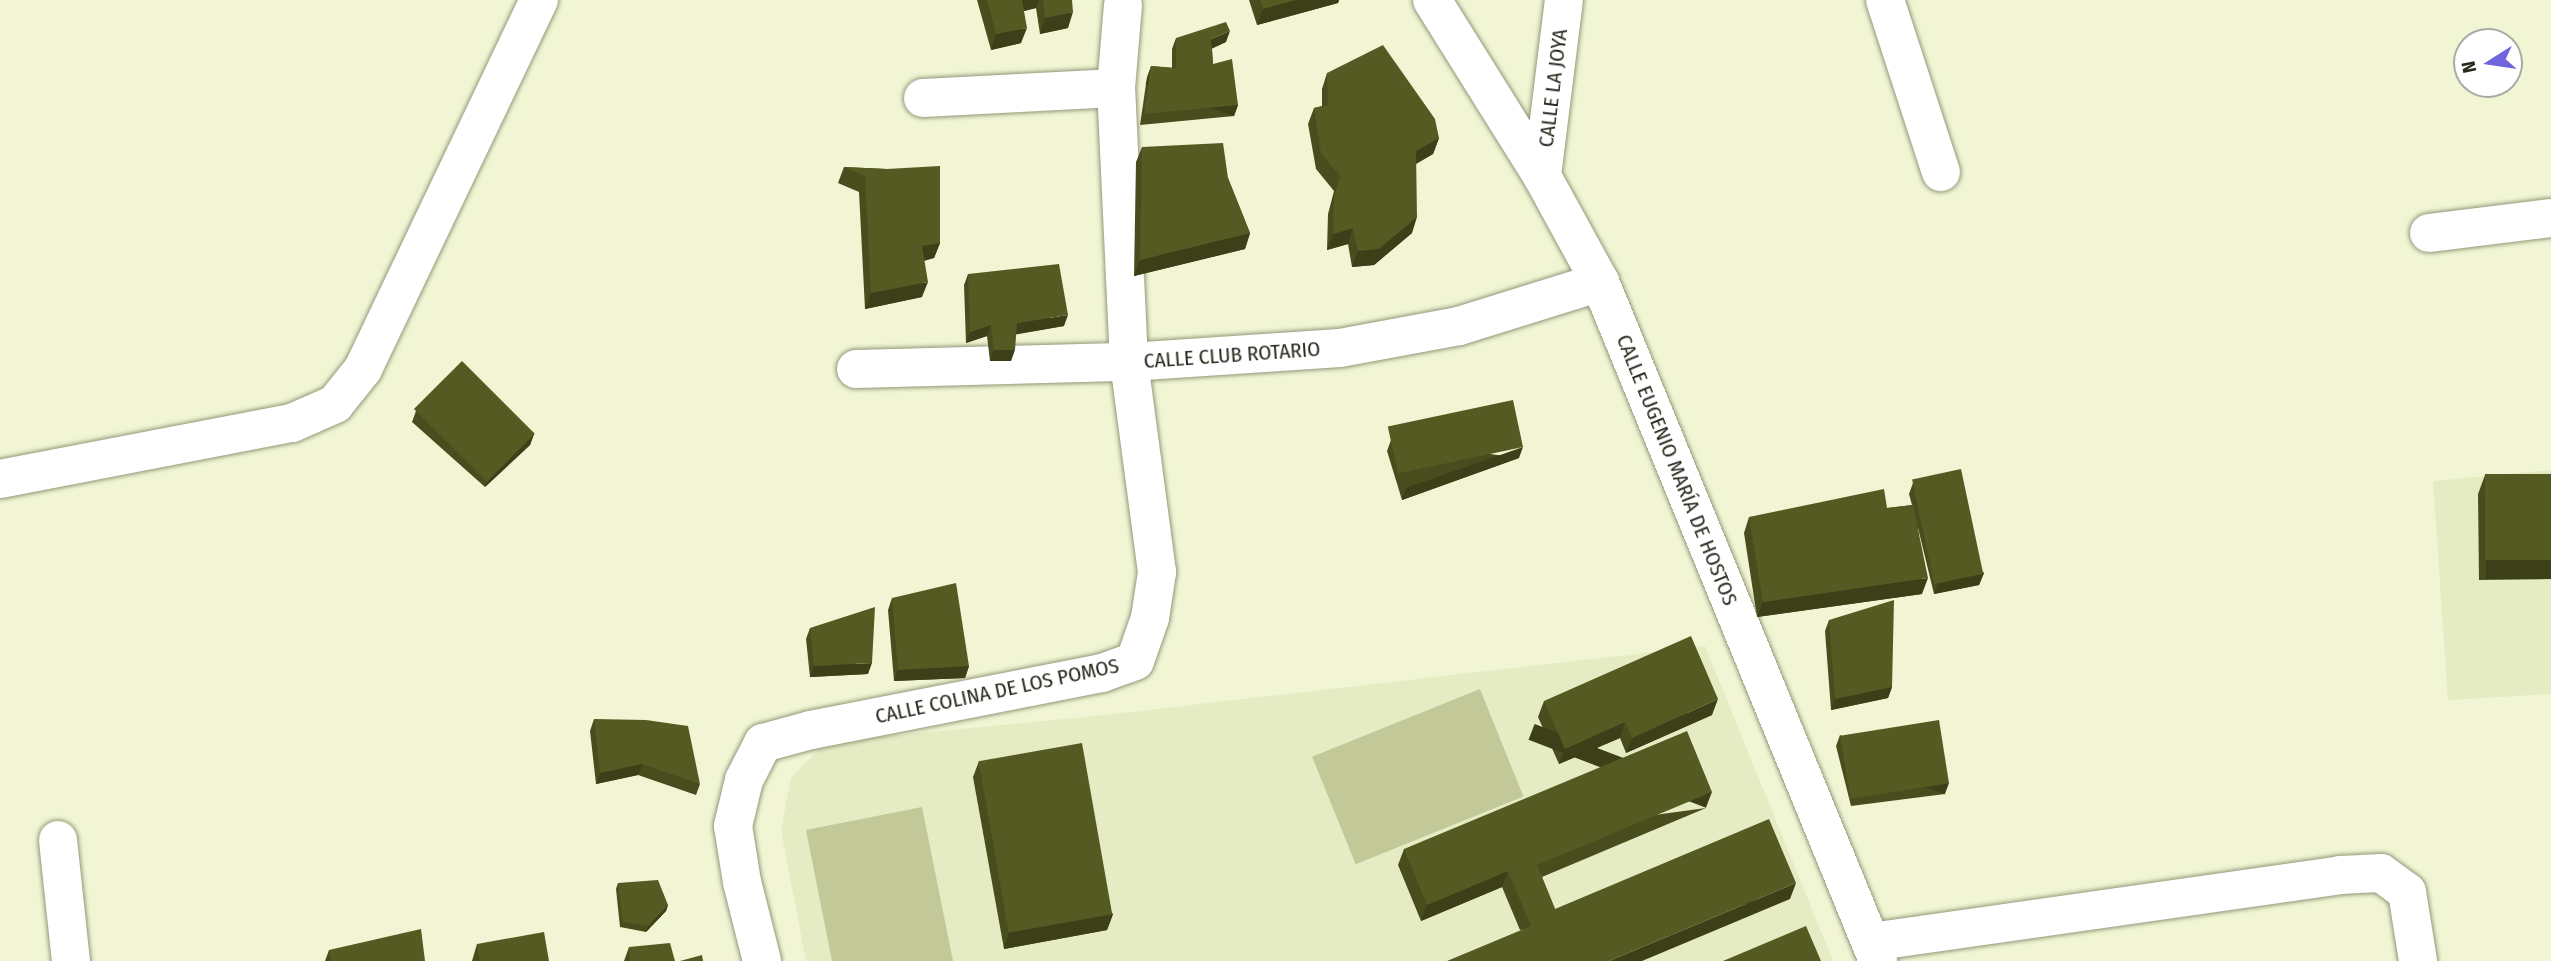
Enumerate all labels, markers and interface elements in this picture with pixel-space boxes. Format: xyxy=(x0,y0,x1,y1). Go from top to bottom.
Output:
street label: CALLE LA JOYA xyxy=(1533,27,1573,149)
north arrow xyxy=(2453,28,2523,98)
text: N xyxy=(2456,59,2481,75)
street label: CALLE EUGENIO MARÍA DE HOSTOS xyxy=(1611,331,1743,609)
street label: CALLE CLUB ROTARIO xyxy=(1143,336,1321,374)
street label: CALLE COLINA DE LOS POMOS xyxy=(873,653,1121,729)

